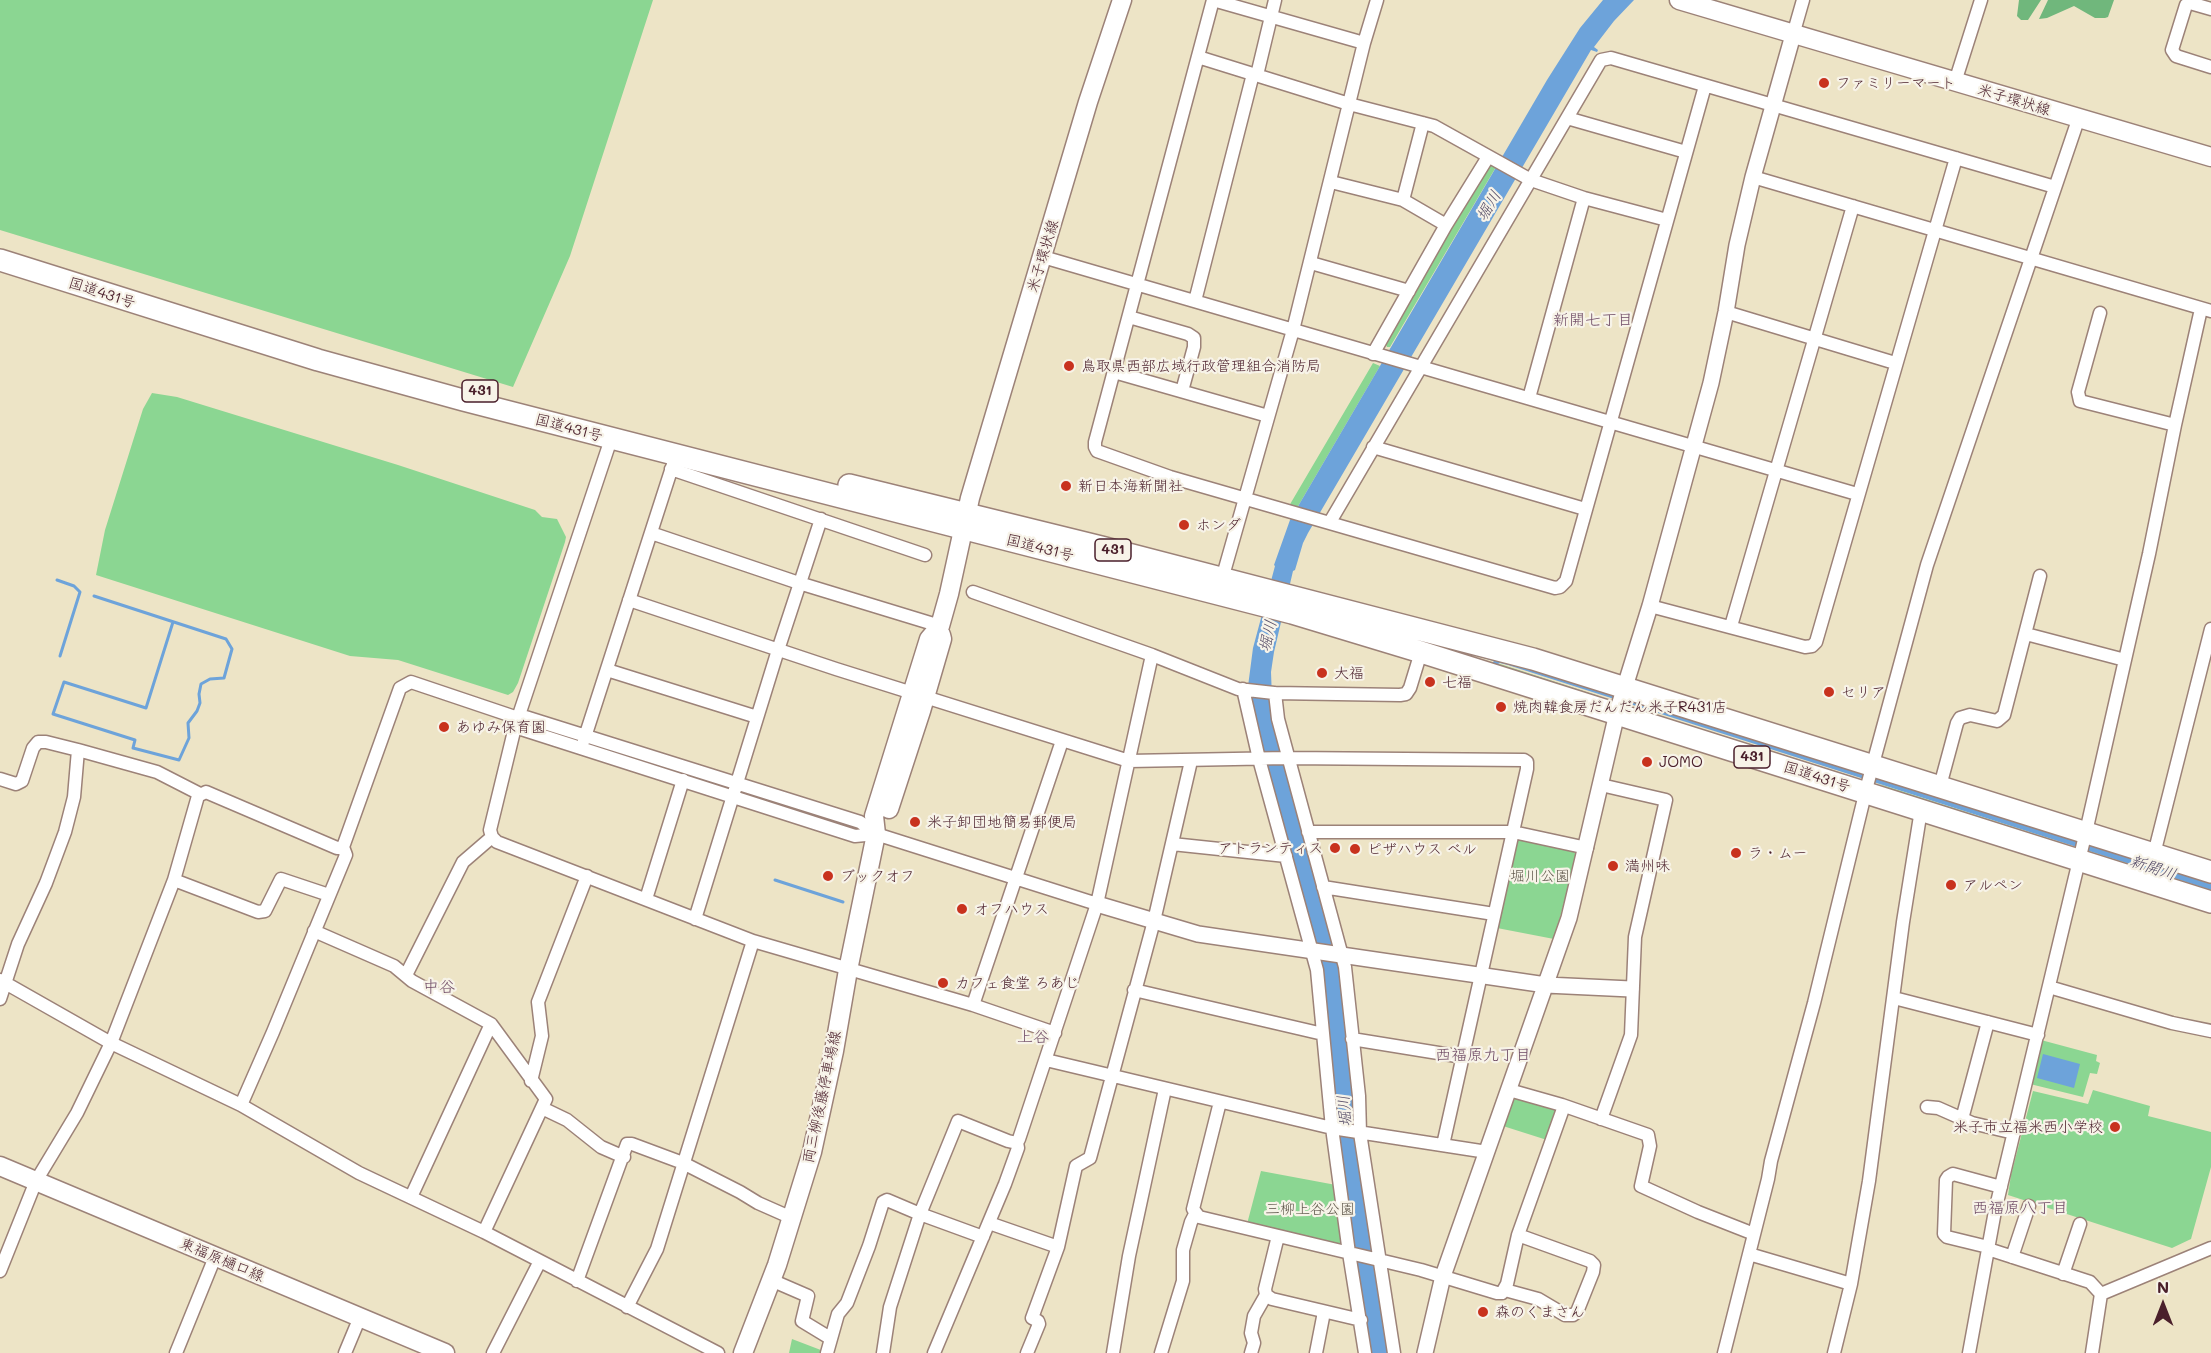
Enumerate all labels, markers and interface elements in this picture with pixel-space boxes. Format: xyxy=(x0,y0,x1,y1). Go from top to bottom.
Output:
place label: ファミリーマート xyxy=(1836,74,1956,92)
marker: ファミリーマート xyxy=(1817,76,1831,90)
street label: 米子環状線 xyxy=(1976,80,2052,120)
water label: 堀川 xyxy=(1473,187,1505,225)
street label: 米子環状線 xyxy=(1023,218,1063,294)
street label: 国道431号 xyxy=(66,274,138,312)
district label: 新開七丁目 xyxy=(1553,310,1633,330)
place label: 鳥取県西部広域行政管理組合消防局 xyxy=(1081,357,1321,375)
marker: 鳥取県西部広域行政管理組合消防局 xyxy=(1062,359,1076,373)
road number: 431 xyxy=(462,380,498,402)
street label: 国道431号 xyxy=(533,410,605,446)
place label: 新日本海新聞社 xyxy=(1078,477,1183,495)
marker: 新日本海新聞社 xyxy=(1059,479,1073,493)
place label: ホンダ xyxy=(1196,516,1241,534)
marker: ホンダ xyxy=(1177,518,1191,532)
street label: 国道431号 xyxy=(1004,531,1076,565)
road number: 431 xyxy=(1095,539,1131,561)
water label: 堀川 xyxy=(1255,618,1281,654)
place label: 大福 xyxy=(1334,664,1364,682)
marker: 大福 xyxy=(1315,666,1329,680)
place label: 七福 xyxy=(1442,673,1472,691)
marker: 七福 xyxy=(1423,675,1437,689)
place label: セリア xyxy=(1841,683,1886,701)
marker: セリア xyxy=(1822,685,1836,699)
place label: 焼肉韓食房だんだん米子R431店 xyxy=(1513,698,1727,716)
marker: 焼肉韓食房だんだん米子R431店 xyxy=(1494,700,1508,714)
place label: あゆみ保育園 xyxy=(456,718,546,736)
marker: あゆみ保育園 xyxy=(437,720,451,734)
road number: 431 xyxy=(1734,746,1770,768)
place label: JOMO xyxy=(1659,753,1703,771)
marker: JOMO xyxy=(1640,755,1654,769)
street label: 国道431号 xyxy=(1781,758,1853,796)
place label: 米子卸団地簡易郵便局 xyxy=(927,813,1077,831)
marker: 米子卸団地簡易郵便局 xyxy=(908,815,922,829)
place label: アトランティス xyxy=(1218,839,1323,857)
place label: ピザハウス ベル xyxy=(1367,840,1477,858)
marker: アトランティス xyxy=(1328,841,1342,855)
marker: ピザハウス ベル xyxy=(1348,842,1362,856)
place label: ラ・ムー xyxy=(1748,844,1807,862)
marker: ラ・ムー xyxy=(1729,846,1743,860)
water label: 新開川 xyxy=(2127,851,2179,885)
place label: 満州味 xyxy=(1625,857,1670,875)
marker: 満州味 xyxy=(1606,859,1620,873)
place label: ブックオフ xyxy=(840,867,915,885)
park label: 堀川公園 xyxy=(1510,867,1570,885)
marker: ブックオフ xyxy=(821,869,835,883)
place label: アルペン xyxy=(1963,876,2023,894)
marker: アルペン xyxy=(1944,878,1958,892)
place label: オフハウス xyxy=(974,900,1049,918)
marker: オフハウス xyxy=(955,902,969,916)
place label: カフェ食堂 ろあじ xyxy=(955,974,1080,992)
marker: カフェ食堂 ろあじ xyxy=(936,976,950,990)
district label: 中谷 xyxy=(423,977,455,997)
district label: 上谷 xyxy=(1017,1027,1049,1047)
street label: 両三柳後藤停車場線 xyxy=(799,1029,845,1165)
district label: 西福原九丁目 xyxy=(1435,1045,1531,1065)
water label: 堀川 xyxy=(1334,1094,1356,1128)
place label: 米子市立福米西小学校 xyxy=(1953,1118,2103,1136)
marker: 米子市立福米西小学校 xyxy=(2108,1120,2122,1134)
district label: 西福原八丁目 xyxy=(1972,1198,2068,1218)
park label: 三柳上谷公園 xyxy=(1265,1200,1355,1218)
street label: 東福原樋口線 xyxy=(177,1234,267,1286)
north arrow xyxy=(2133,1275,2193,1335)
text: N xyxy=(2157,1276,2169,1297)
place label: 森のくまさん xyxy=(1495,1303,1585,1321)
marker: 森のくまさん xyxy=(1476,1305,1490,1319)

